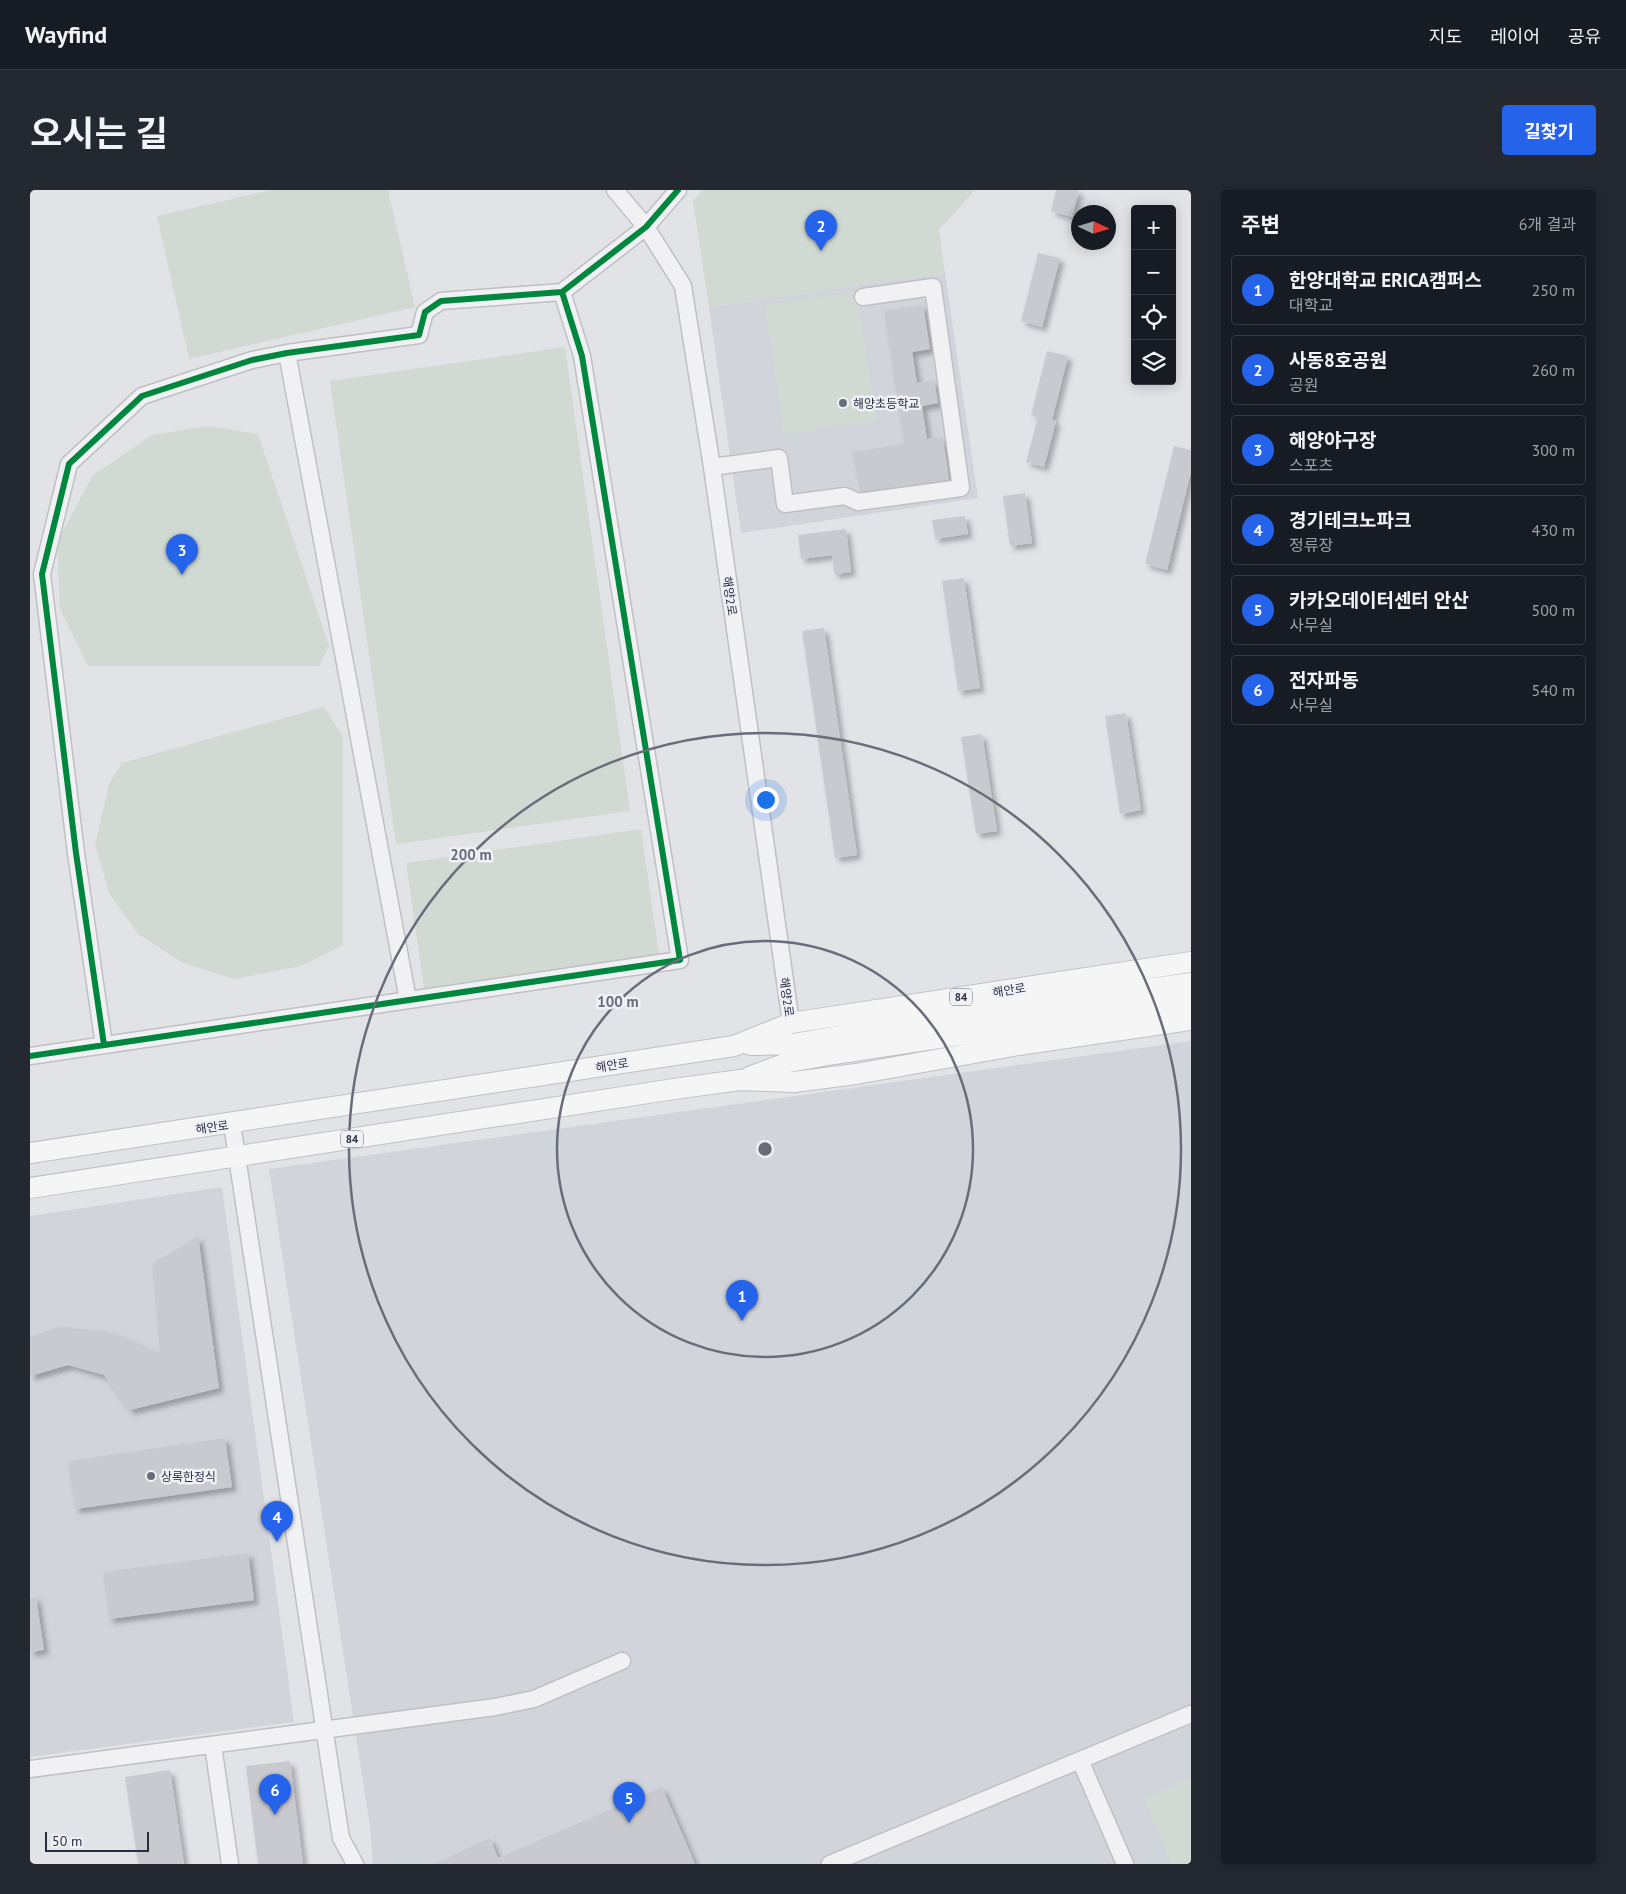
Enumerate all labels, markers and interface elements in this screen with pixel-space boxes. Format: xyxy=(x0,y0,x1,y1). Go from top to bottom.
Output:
text: Wayfind xyxy=(25,19,107,50)
text: 지도 xyxy=(1429,25,1462,48)
text: 레이어 xyxy=(1490,25,1540,48)
text: 공유 xyxy=(1568,25,1601,48)
button: 길찾기 xyxy=(1502,105,1596,155)
text: 오시는 길 xyxy=(30,110,168,156)
north arrow xyxy=(1071,205,1116,250)
map controls xyxy=(1131,205,1176,385)
button: + xyxy=(1131,205,1176,250)
pin: 2 xyxy=(805,210,837,251)
text: 주변 xyxy=(1241,211,1280,238)
text: 6개 결과 xyxy=(1519,214,1576,234)
button: − xyxy=(1131,250,1176,295)
text: 한양대학교 ERICA캠퍼스 xyxy=(1289,268,1482,292)
text: 1 xyxy=(1253,280,1263,300)
text: 250 m xyxy=(1532,280,1575,300)
button: locate xyxy=(1131,295,1176,340)
text: 대학교 xyxy=(1289,295,1333,315)
button: layers xyxy=(1131,340,1176,385)
text: 사동8호공원 xyxy=(1289,348,1387,372)
text: 2 xyxy=(1253,360,1263,380)
text: 260 m xyxy=(1532,360,1575,380)
text: 공원 xyxy=(1289,375,1318,395)
place label: 해양초등학교 xyxy=(853,396,919,411)
marker: 해양초등학교 xyxy=(837,397,849,409)
text: 해양야구장 xyxy=(1289,428,1376,452)
text: 3 xyxy=(1253,440,1263,460)
text: 300 m xyxy=(1532,440,1575,460)
text: 스포츠 xyxy=(1289,455,1333,475)
text: 경기테크노파크 xyxy=(1289,508,1411,532)
text: 4 xyxy=(1253,520,1263,540)
text: 430 m xyxy=(1532,520,1575,540)
pin: 3 xyxy=(166,534,198,575)
text: 정류장 xyxy=(1289,535,1333,555)
street label: 해양2로 xyxy=(720,575,740,617)
text: 카카오데이터센터 안산 xyxy=(1289,588,1469,612)
text: 5 xyxy=(1253,600,1263,620)
text: 500 m xyxy=(1532,600,1575,620)
text: 사무실 xyxy=(1289,615,1333,635)
text: 전자파동 xyxy=(1289,668,1359,692)
text: 6 xyxy=(1253,680,1263,700)
text: 540 m xyxy=(1532,680,1575,700)
text: 사무실 xyxy=(1289,695,1333,715)
your location xyxy=(753,787,779,813)
text: 200 m xyxy=(450,845,492,864)
street label: 해양2로 xyxy=(777,976,797,1018)
street label: 해안로 xyxy=(991,980,1027,1000)
road number: 84 xyxy=(950,989,972,1006)
text: 100 m xyxy=(597,992,639,1011)
street label: 해안로 xyxy=(594,1055,630,1075)
street label: 해안로 xyxy=(195,1117,229,1137)
road number: 84 xyxy=(341,1131,363,1148)
centre of rings xyxy=(756,1140,774,1158)
pin: 1 xyxy=(726,1280,758,1321)
place label: 상록한정식 xyxy=(161,1469,216,1484)
marker: 상록한정식 xyxy=(145,1470,157,1482)
pin: 4 xyxy=(261,1501,293,1542)
pin: 6 xyxy=(259,1774,291,1815)
pin: 5 xyxy=(613,1782,645,1823)
scale bar xyxy=(45,1829,149,1852)
text: 50 m xyxy=(52,1832,82,1850)

